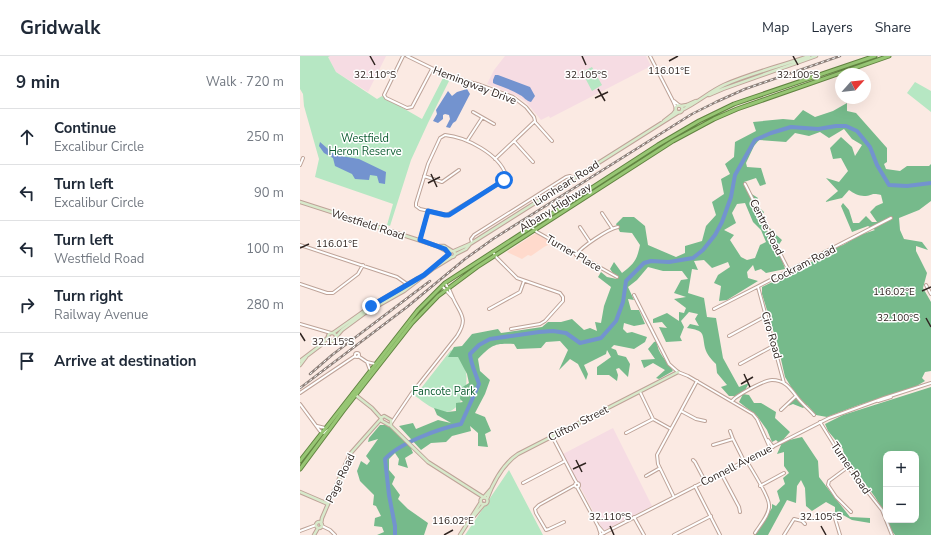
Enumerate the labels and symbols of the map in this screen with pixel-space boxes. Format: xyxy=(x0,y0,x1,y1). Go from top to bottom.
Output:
street label: Hemingway Drive xyxy=(431,63,519,108)
text: 116.01°E xyxy=(648,64,690,78)
text: 32.110°S xyxy=(354,68,396,82)
text: 32.105°S xyxy=(565,68,607,82)
text: 32.100°S xyxy=(777,68,819,82)
north arrow xyxy=(835,68,871,104)
park label: Westfield Heron Reserve xyxy=(328,131,402,159)
street label: Lionheart Road xyxy=(530,157,602,210)
route start xyxy=(495,171,513,189)
street label: Albany Highway xyxy=(516,179,594,236)
street label: Centre Road xyxy=(746,197,787,258)
street label: Westfield Road xyxy=(329,206,407,243)
street label: Turner Place xyxy=(543,232,604,275)
text: 116.01°E xyxy=(316,237,358,251)
street label: Cockram Road xyxy=(768,242,838,287)
text: 116.02°E xyxy=(873,285,915,299)
route end xyxy=(362,297,380,315)
street label: Ciro Road xyxy=(758,310,785,360)
text: 32.100°S xyxy=(877,311,919,325)
text: 32.115°S xyxy=(312,335,354,349)
park label: Fancote Park xyxy=(412,384,476,399)
street label: Clifton Street xyxy=(546,402,611,445)
street label: Turner Road xyxy=(827,439,874,497)
street label: Connell Avenue xyxy=(698,441,775,490)
street label: Page Road xyxy=(322,451,359,506)
text: 32.110°S xyxy=(589,510,631,524)
text: 32.105°S xyxy=(800,510,842,524)
text: 116.02°E xyxy=(432,514,474,528)

